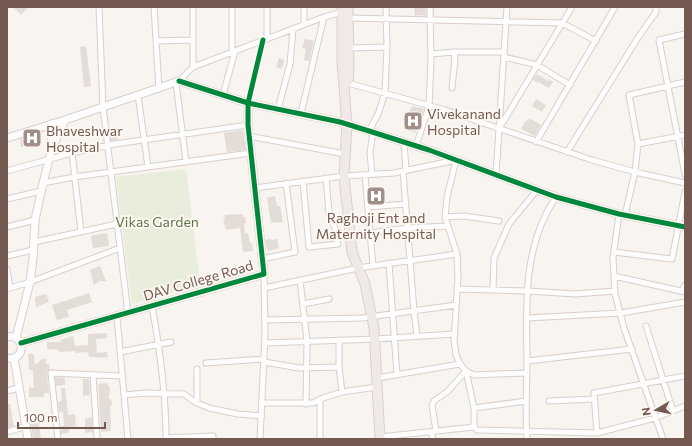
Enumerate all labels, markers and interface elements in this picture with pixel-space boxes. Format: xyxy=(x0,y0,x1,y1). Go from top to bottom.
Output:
place label: Vivekanand Hospital xyxy=(427,105,501,138)
hospital icon: Vivekanand Hospital xyxy=(402,110,424,132)
place label: Bhaveshwar Hospital xyxy=(46,122,123,155)
hospital icon: Bhaveshwar Hospital xyxy=(21,127,43,149)
hospital icon: Raghoji Ent and Maternity Hospital xyxy=(365,185,387,207)
place label: Raghoji Ent and Maternity Hospital xyxy=(316,209,436,242)
park label: Vikas Garden xyxy=(115,213,199,230)
street label: DAV College Road xyxy=(141,256,255,304)
north arrow xyxy=(636,390,676,430)
scale bar xyxy=(18,404,105,430)
text: N xyxy=(639,407,653,417)
text: 100 m xyxy=(24,410,58,424)

